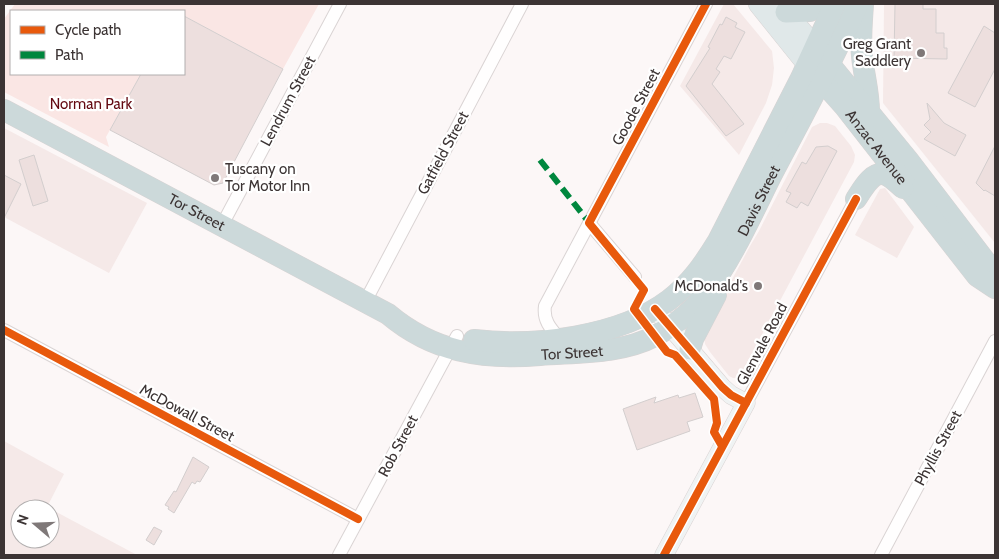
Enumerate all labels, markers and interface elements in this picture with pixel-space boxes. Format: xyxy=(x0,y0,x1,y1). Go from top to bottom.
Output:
legend xyxy=(10,10,185,75)
text: Cycle path xyxy=(55,21,121,39)
place label: Greg Grant Saddlery xyxy=(843,35,911,70)
text: Path xyxy=(55,46,84,64)
marker: Greg Grant Saddlery xyxy=(915,47,927,59)
street label: Lendrum Street xyxy=(257,53,319,149)
street label: Goode Street xyxy=(608,65,664,149)
park label: Norman Park xyxy=(50,95,133,113)
street label: Anzac Avenue xyxy=(842,106,911,188)
street label: Gatfield Street xyxy=(414,108,472,198)
place label: Tuscany on Tor Motor Inn xyxy=(225,160,310,195)
street label: Davis Street xyxy=(734,162,784,239)
marker: Tuscany on Tor Motor Inn xyxy=(209,172,221,184)
street label: Tor Street xyxy=(165,190,228,235)
place label: McDonald's xyxy=(674,277,748,295)
marker: McDonald's xyxy=(752,280,764,292)
street label: Glenvale Road xyxy=(733,300,791,388)
street label: Tor Street xyxy=(541,342,604,364)
street label: McDowall Street xyxy=(137,380,237,446)
street label: Phyllis Street xyxy=(911,407,965,489)
street label: Rob Street xyxy=(374,412,422,480)
north arrow xyxy=(10,499,60,549)
text: N xyxy=(13,512,33,527)

